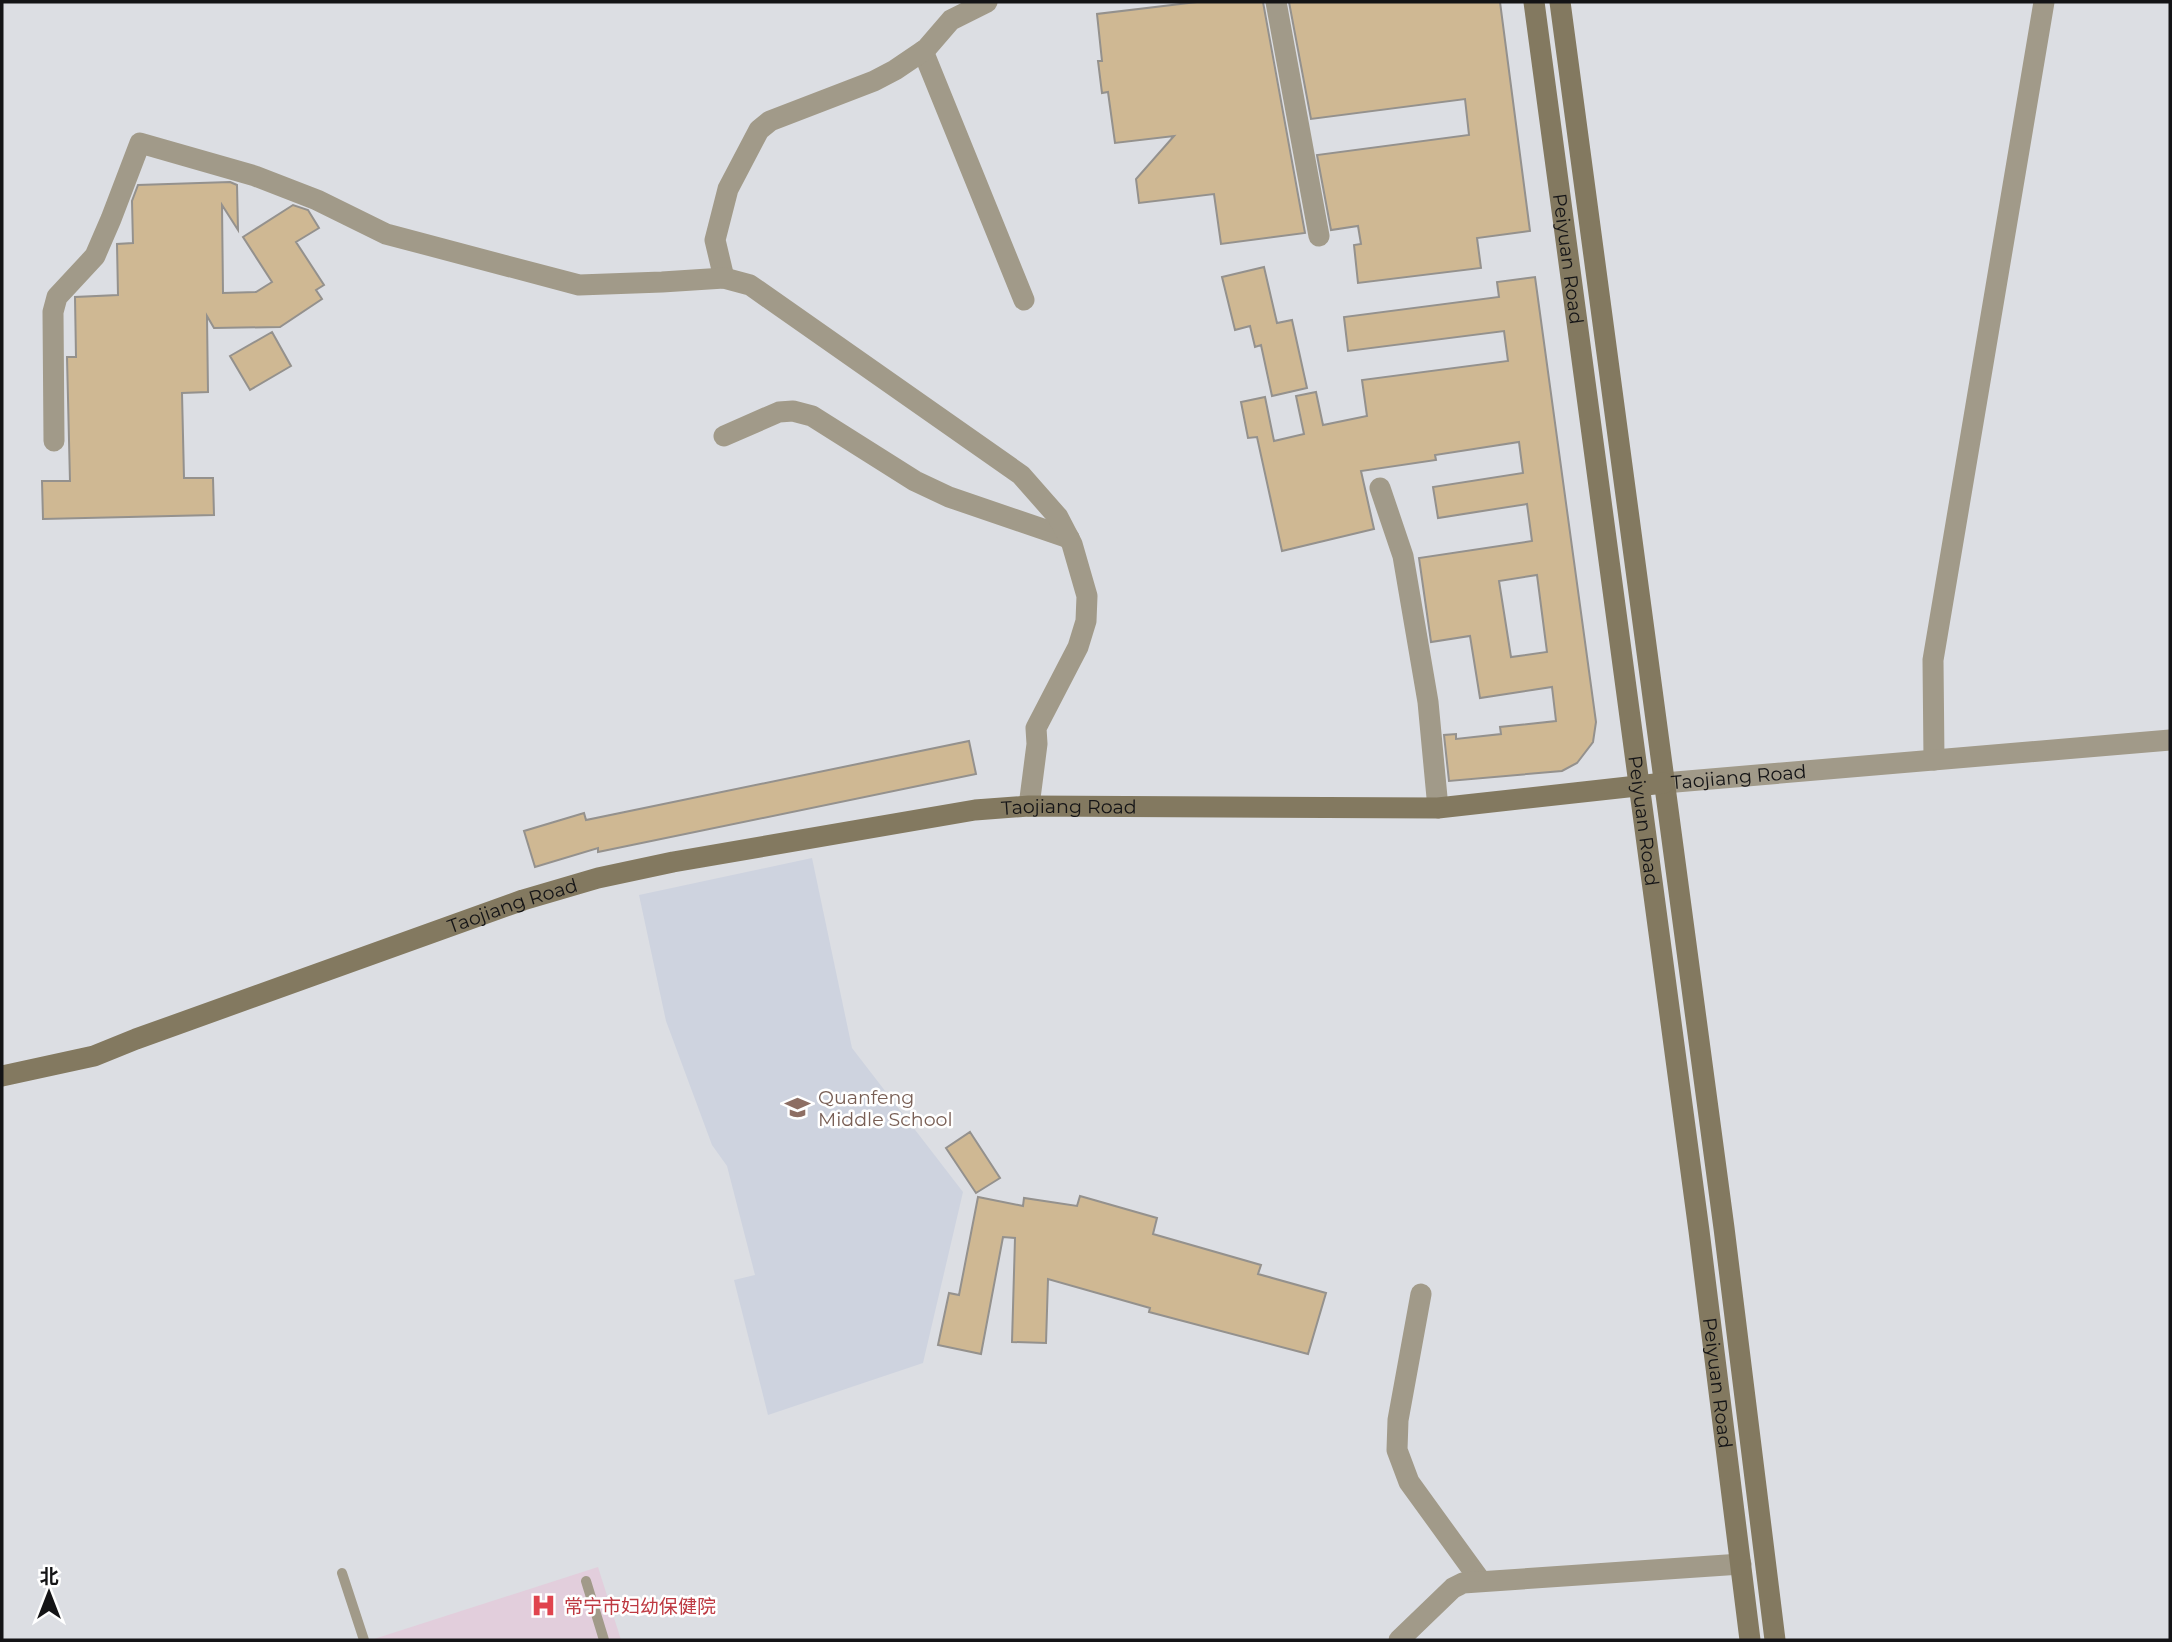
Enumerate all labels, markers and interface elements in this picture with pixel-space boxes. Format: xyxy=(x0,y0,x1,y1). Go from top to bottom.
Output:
street label: Peiyuan Road xyxy=(1548,192,1589,326)
street label: Peiyuan Road xyxy=(1624,754,1664,887)
street label: Taojiang Road xyxy=(1670,759,1807,794)
street label: Taojiang Road xyxy=(1000,794,1137,820)
street label: Taojiang Road xyxy=(444,873,580,938)
place label: Quanfeng Middle School xyxy=(818,1086,953,1131)
school or university icon: Quanfeng Middle School xyxy=(784,1094,812,1122)
street label: Peiyuan Road xyxy=(1698,1316,1737,1450)
north arrow xyxy=(14,1558,84,1628)
text: 北 xyxy=(39,1565,59,1588)
hospital icon: 常宁市妇幼保健院 xyxy=(530,1592,558,1620)
place label: 常宁市妇幼保健院 xyxy=(564,1595,716,1618)

